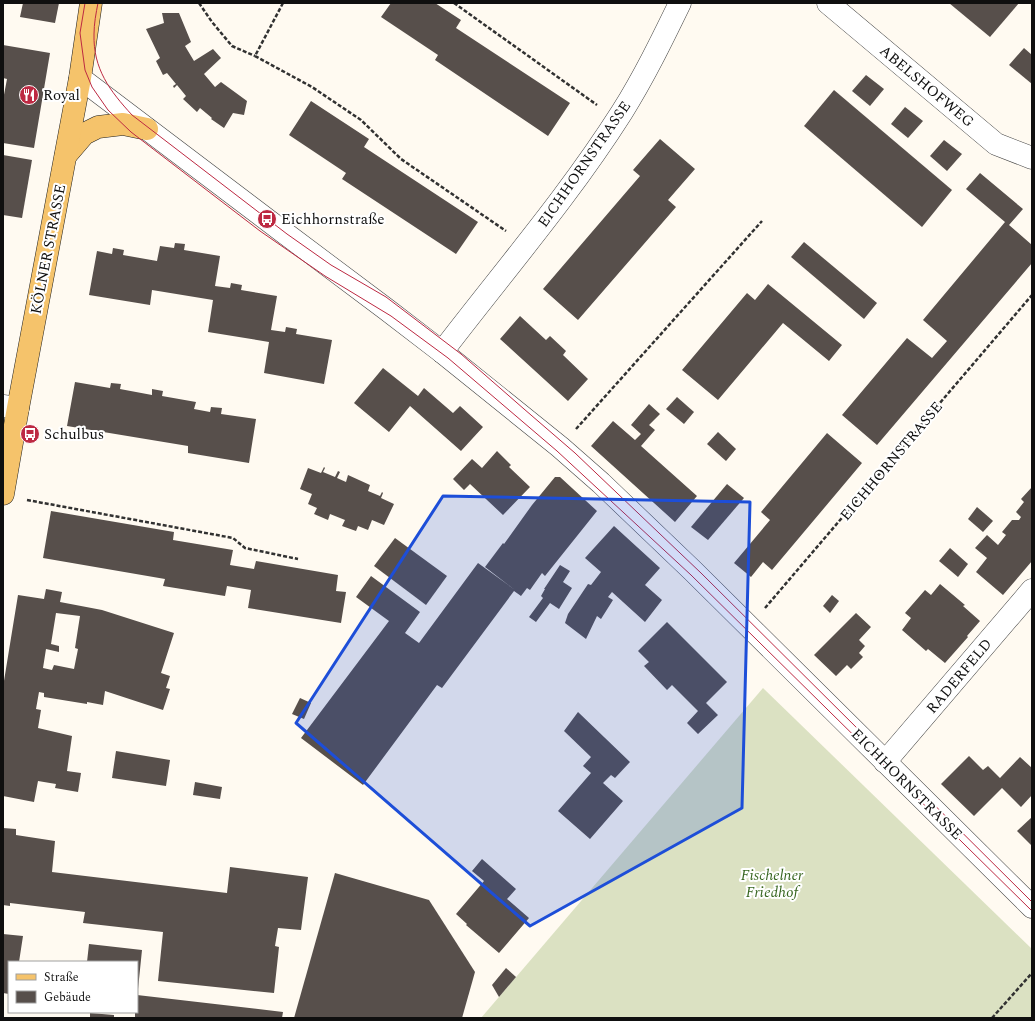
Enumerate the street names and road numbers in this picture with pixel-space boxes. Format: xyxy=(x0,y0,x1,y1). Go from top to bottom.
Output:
street label: ABELSHOFWEG xyxy=(874,40,979,133)
street label: EICHHORNSTRASSE xyxy=(532,96,637,232)
street label: KÖLNER STRASSE xyxy=(25,182,72,316)
street label: EICHHORNSTRASSE xyxy=(834,397,948,526)
street label: RADERFELD xyxy=(921,634,998,719)
street label: EICHHORNSTRASSE xyxy=(846,723,968,845)

